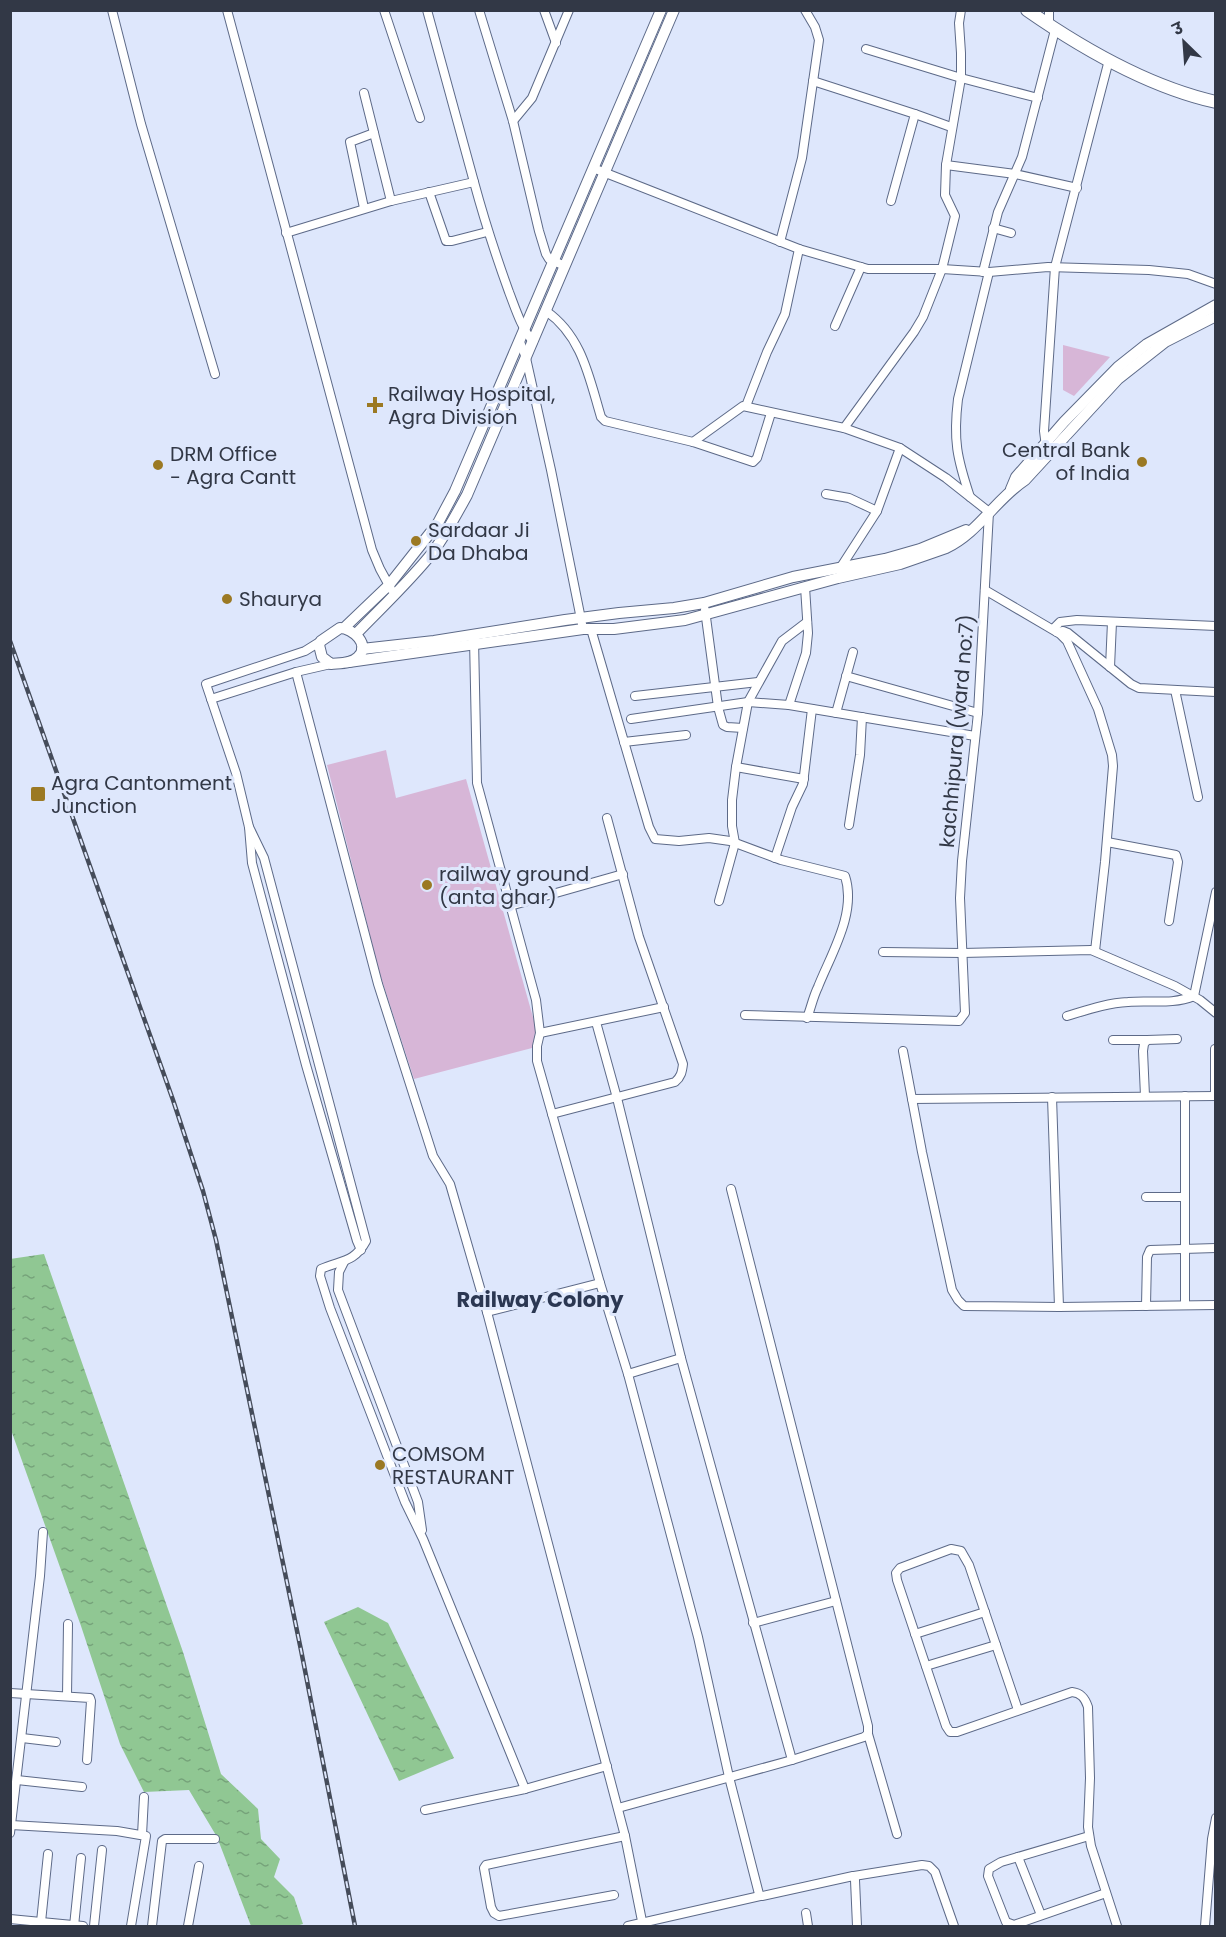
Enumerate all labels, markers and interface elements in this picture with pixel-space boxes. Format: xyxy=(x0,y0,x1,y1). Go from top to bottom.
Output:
north arrow xyxy=(1154,12,1214,72)
text: उ xyxy=(1168,16,1188,42)
place label: Railway Hospital, Agra Division xyxy=(388,380,555,431)
marker: Railway Hospital, Agra Division xyxy=(366,396,384,414)
place label: Central Bank of India xyxy=(1002,436,1131,487)
place label: DRM Office - Agra Cantt xyxy=(170,440,296,491)
marker: Central Bank of India xyxy=(1135,455,1149,469)
marker: DRM Office - Agra Cantt xyxy=(151,458,165,472)
place label: Sardaar Ji Da Dhaba xyxy=(428,516,530,567)
marker: Sardaar Ji Da Dhaba xyxy=(409,534,423,548)
place label: Shaurya xyxy=(239,585,322,613)
marker: Shaurya xyxy=(220,592,234,606)
street label: kachhipura (ward no:7) xyxy=(933,613,981,849)
place label: Agra Cantonment Junction xyxy=(51,769,232,820)
marker: Agra Cantonment Junction xyxy=(29,785,47,803)
place label: railway ground (anta ghar) xyxy=(439,860,589,911)
marker: railway ground (anta ghar) xyxy=(420,878,434,892)
district label: Railway Colony xyxy=(457,1285,624,1314)
place label: COMSOM RESTAURANT xyxy=(392,1440,515,1491)
marker: COMSOM RESTAURANT xyxy=(373,1458,387,1472)

